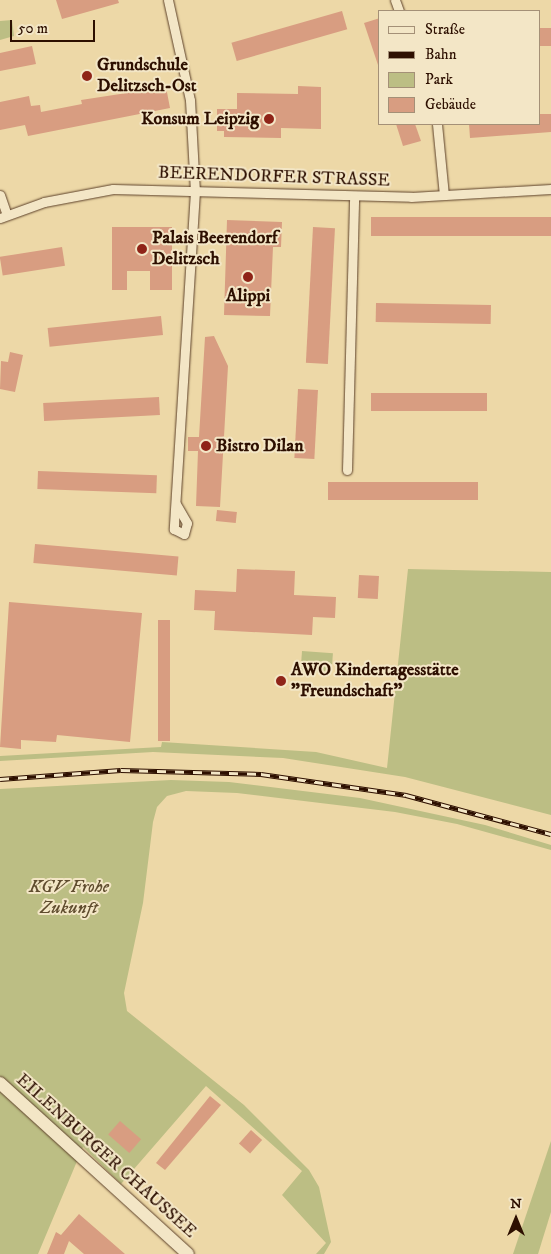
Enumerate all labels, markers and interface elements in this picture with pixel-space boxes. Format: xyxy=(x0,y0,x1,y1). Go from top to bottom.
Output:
scale bar xyxy=(12,10,98,42)
legend xyxy=(378,10,541,125)
text: 50 m xyxy=(18,19,48,38)
text: Straße xyxy=(425,20,465,39)
text: Bahn xyxy=(425,45,457,64)
place label: Grundschule Delitzsch-Ost xyxy=(97,55,196,98)
marker: Grundschule Delitzsch-Ost xyxy=(81,70,93,82)
text: Park xyxy=(425,70,453,89)
text: Gebäude xyxy=(425,95,476,114)
place label: Konsum Leipzig xyxy=(141,108,259,130)
marker: Konsum Leipzig xyxy=(263,113,275,125)
street label: BEERENDORFER STRASSE xyxy=(158,162,390,192)
place label: Palais Beerendorf Delitzsch xyxy=(152,228,278,270)
marker: Palais Beerendorf Delitzsch xyxy=(136,243,148,255)
marker: Alippi xyxy=(242,271,254,283)
place label: Alippi xyxy=(226,285,270,307)
place label: Bistro Dilan xyxy=(216,435,304,457)
marker: Bistro Dilan xyxy=(200,440,212,452)
place label: AWO Kindertagesstätte "Freundschaft" xyxy=(291,660,459,702)
marker: AWO Kindertagesstätte "Freundschaft" xyxy=(275,675,287,687)
park label: KGV Frohe Zukunft xyxy=(29,877,109,920)
street label: EILENBURGER CHAUSSEE xyxy=(11,1069,201,1243)
north arrow xyxy=(491,1194,541,1244)
text: N xyxy=(510,1195,522,1213)

